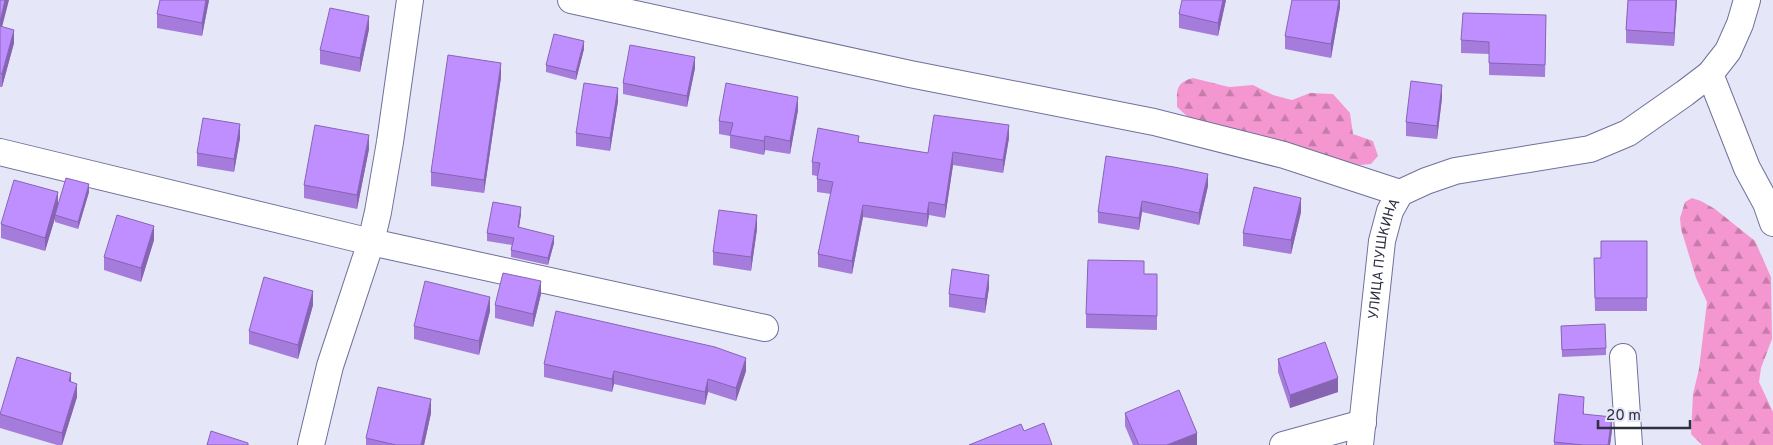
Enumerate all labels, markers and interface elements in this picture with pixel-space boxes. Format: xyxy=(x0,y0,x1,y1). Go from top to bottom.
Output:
street label: УЛИЦА ПУШКИНА xyxy=(1365,195,1404,320)
scale bar xyxy=(1598,398,1690,430)
text: 20 m xyxy=(1606,407,1641,426)

